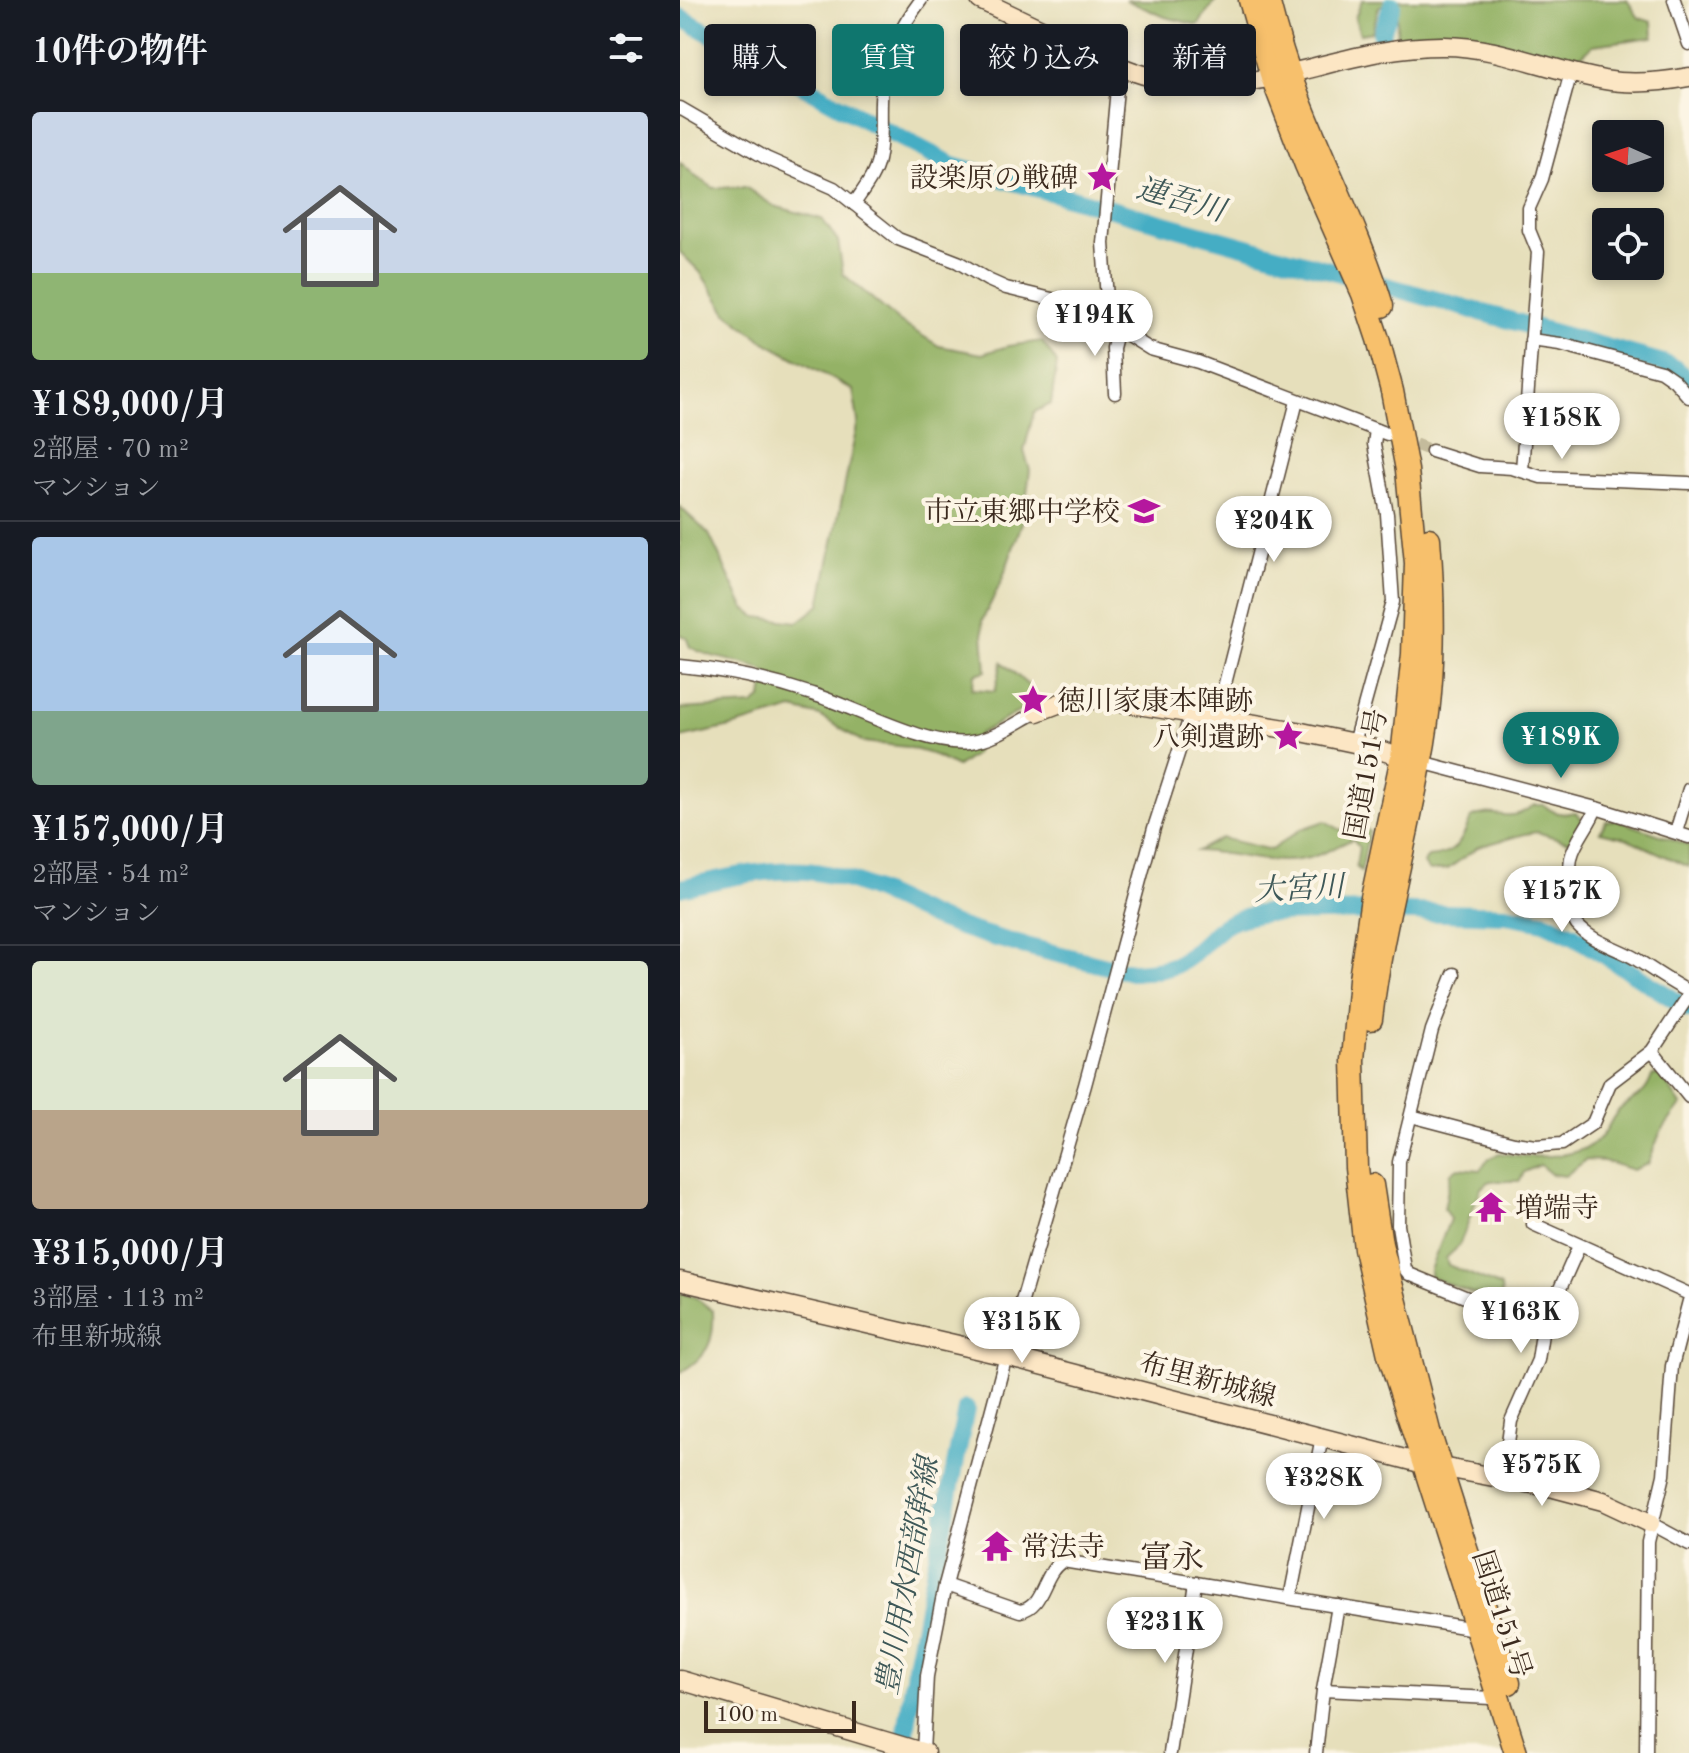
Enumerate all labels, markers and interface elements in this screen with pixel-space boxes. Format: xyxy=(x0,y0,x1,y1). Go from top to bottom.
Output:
chip: 購入 xyxy=(704,24,816,96)
chip: 賃貸 xyxy=(832,24,944,96)
chip: 絞り込み xyxy=(960,24,1128,96)
chip: 新着 xyxy=(1144,24,1256,96)
icon: filters xyxy=(604,26,648,70)
text: 10件の物件 xyxy=(32,36,207,70)
north arrow xyxy=(1592,120,1664,192)
map controls xyxy=(1592,120,1664,280)
place icon: 設楽原の戦碑 xyxy=(1085,160,1119,194)
place label: 設楽原の戦碑 xyxy=(910,163,1078,194)
icon: home xyxy=(268,164,412,308)
water label: 連吾川 xyxy=(1133,171,1232,229)
button: locate xyxy=(1592,208,1664,280)
pin: ¥194K xyxy=(1039,290,1151,358)
text: ¥194K xyxy=(1055,303,1135,329)
text: ¥189,000/月 xyxy=(32,389,229,423)
pin: ¥158K xyxy=(1506,393,1618,461)
text: ¥158K xyxy=(1522,406,1602,432)
text: 2部屋 · 70 m² xyxy=(32,437,189,463)
text: マンション xyxy=(32,476,161,502)
school or university icon: 市立東郷中学校 xyxy=(1127,494,1161,528)
pin: ¥204K xyxy=(1218,496,1330,564)
place label: 市立東郷中学校 xyxy=(924,497,1120,528)
text: ¥204K xyxy=(1234,509,1314,535)
icon: home xyxy=(268,589,412,733)
place icon: 徳川家康本陣跡 xyxy=(1016,683,1050,717)
place label: 徳川家康本陣跡 xyxy=(1057,686,1253,717)
street label: 国道151号 xyxy=(1340,706,1393,842)
pin: ¥189K xyxy=(1505,712,1617,780)
place icon: 八剣遺跡 xyxy=(1271,719,1305,753)
place label: 八剣遺跡 xyxy=(1152,722,1264,753)
text: ¥189K xyxy=(1521,725,1601,751)
text: ¥157,000/月 xyxy=(32,814,229,848)
text: 2部屋 · 54 m² xyxy=(32,862,189,888)
pin: ¥157K xyxy=(1506,866,1618,934)
water label: 大宮川 xyxy=(1253,870,1348,907)
text: ¥157K xyxy=(1522,879,1602,905)
text: マンション xyxy=(32,901,161,927)
icon: home xyxy=(268,1013,412,1157)
temple icon: 増端寺 xyxy=(1474,1190,1508,1224)
place label: 増端寺 xyxy=(1515,1193,1599,1224)
text: ¥315,000/月 xyxy=(32,1238,229,1272)
text: 3部屋 · 113 m² xyxy=(32,1286,204,1312)
pin: ¥163K xyxy=(1465,1287,1577,1355)
pin: ¥315K xyxy=(966,1297,1078,1365)
text: ¥163K xyxy=(1481,1300,1561,1326)
text: ¥315K xyxy=(982,1310,1062,1336)
text: 布里新城線 xyxy=(32,1325,162,1351)
street label: 布里新城線 xyxy=(1136,1347,1279,1414)
pin: ¥575K xyxy=(1486,1440,1598,1508)
water label: 豊川用水西部幹線 xyxy=(870,1451,945,1697)
pin: ¥328K xyxy=(1268,1453,1380,1521)
text: ¥575K xyxy=(1502,1453,1582,1479)
text: ¥328K xyxy=(1284,1466,1364,1492)
temple icon: 常法寺 xyxy=(980,1529,1014,1563)
place label: 常法寺 xyxy=(1021,1532,1105,1563)
district label: 富永 xyxy=(1140,1541,1204,1576)
street label: 国道151号 xyxy=(1466,1547,1537,1682)
pin: ¥231K xyxy=(1109,1597,1221,1665)
text: ¥231K xyxy=(1125,1610,1205,1636)
scale bar xyxy=(704,1697,856,1733)
text: 100 m xyxy=(716,1704,778,1726)

